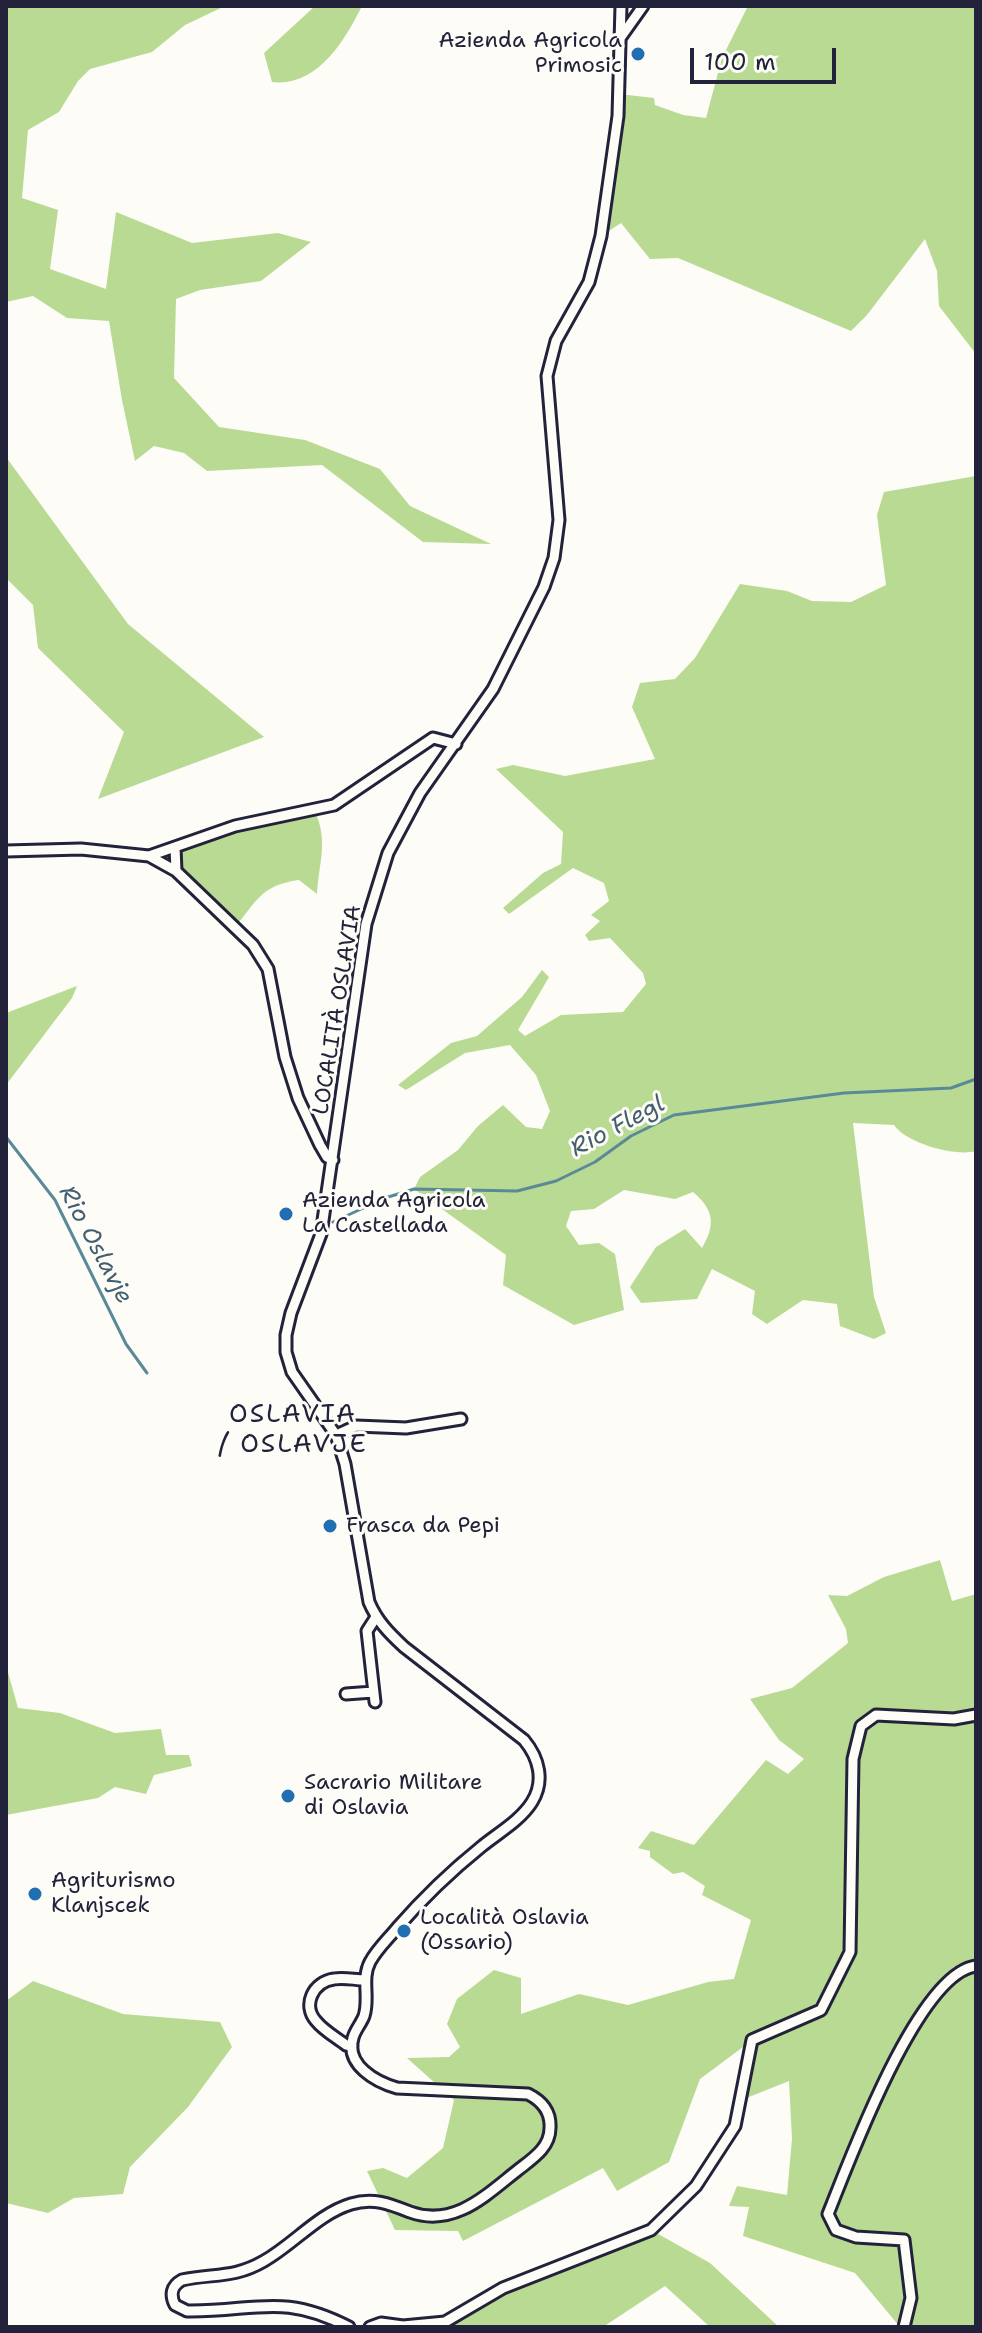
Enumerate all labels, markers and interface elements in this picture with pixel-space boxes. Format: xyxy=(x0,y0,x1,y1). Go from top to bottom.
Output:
place label: Azienda Agricola Primosic xyxy=(439,28,622,80)
scale bar xyxy=(694,32,840,82)
marker: Azienda Agricola Primosic xyxy=(629,45,647,63)
text: 100 m xyxy=(704,46,776,78)
street label: LOCALITÀ OSLAVIA xyxy=(308,903,368,1117)
water label: Rio Flegl xyxy=(566,1090,670,1164)
water label: Rio Oslavje xyxy=(52,1181,138,1309)
place label: Azienda Agricola La Castellada xyxy=(302,1188,485,1240)
marker: Azienda Agricola La Castellada xyxy=(277,1205,295,1223)
district label: OSLAVIA / OSLAVJE xyxy=(218,1399,368,1460)
place label: Frasca da Pepi xyxy=(346,1513,500,1539)
marker: Frasca da Pepi xyxy=(321,1517,339,1535)
place label: Sacrario Militare di Oslavia xyxy=(304,1770,482,1822)
marker: Sacrario Militare di Oslavia xyxy=(279,1787,297,1805)
place label: Agriturismo Klanjscek xyxy=(51,1868,176,1920)
marker: Agriturismo Klanjscek xyxy=(26,1885,44,1903)
place label: Località Oslavia (Ossario) xyxy=(420,1905,589,1956)
marker: Località Oslavia (Ossario) xyxy=(395,1922,413,1940)

